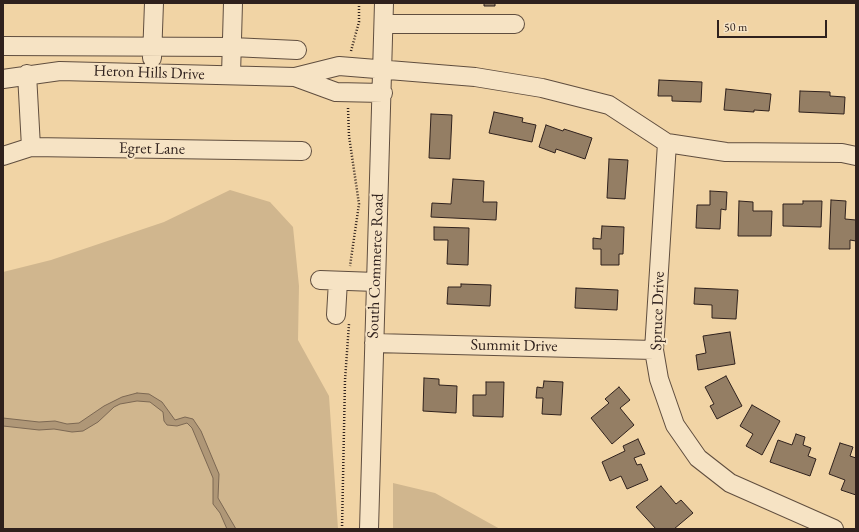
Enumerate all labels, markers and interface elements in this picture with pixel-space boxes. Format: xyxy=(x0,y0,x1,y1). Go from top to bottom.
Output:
scale bar xyxy=(719,12,829,38)
text: 50 m xyxy=(724,19,747,35)
street label: Heron Hills Drive xyxy=(93,61,205,85)
street label: Egret Lane xyxy=(119,139,185,159)
street label: South Commerce Road xyxy=(364,193,388,339)
street label: Spruce Drive xyxy=(647,271,669,351)
street label: Summit Drive xyxy=(470,336,558,356)

